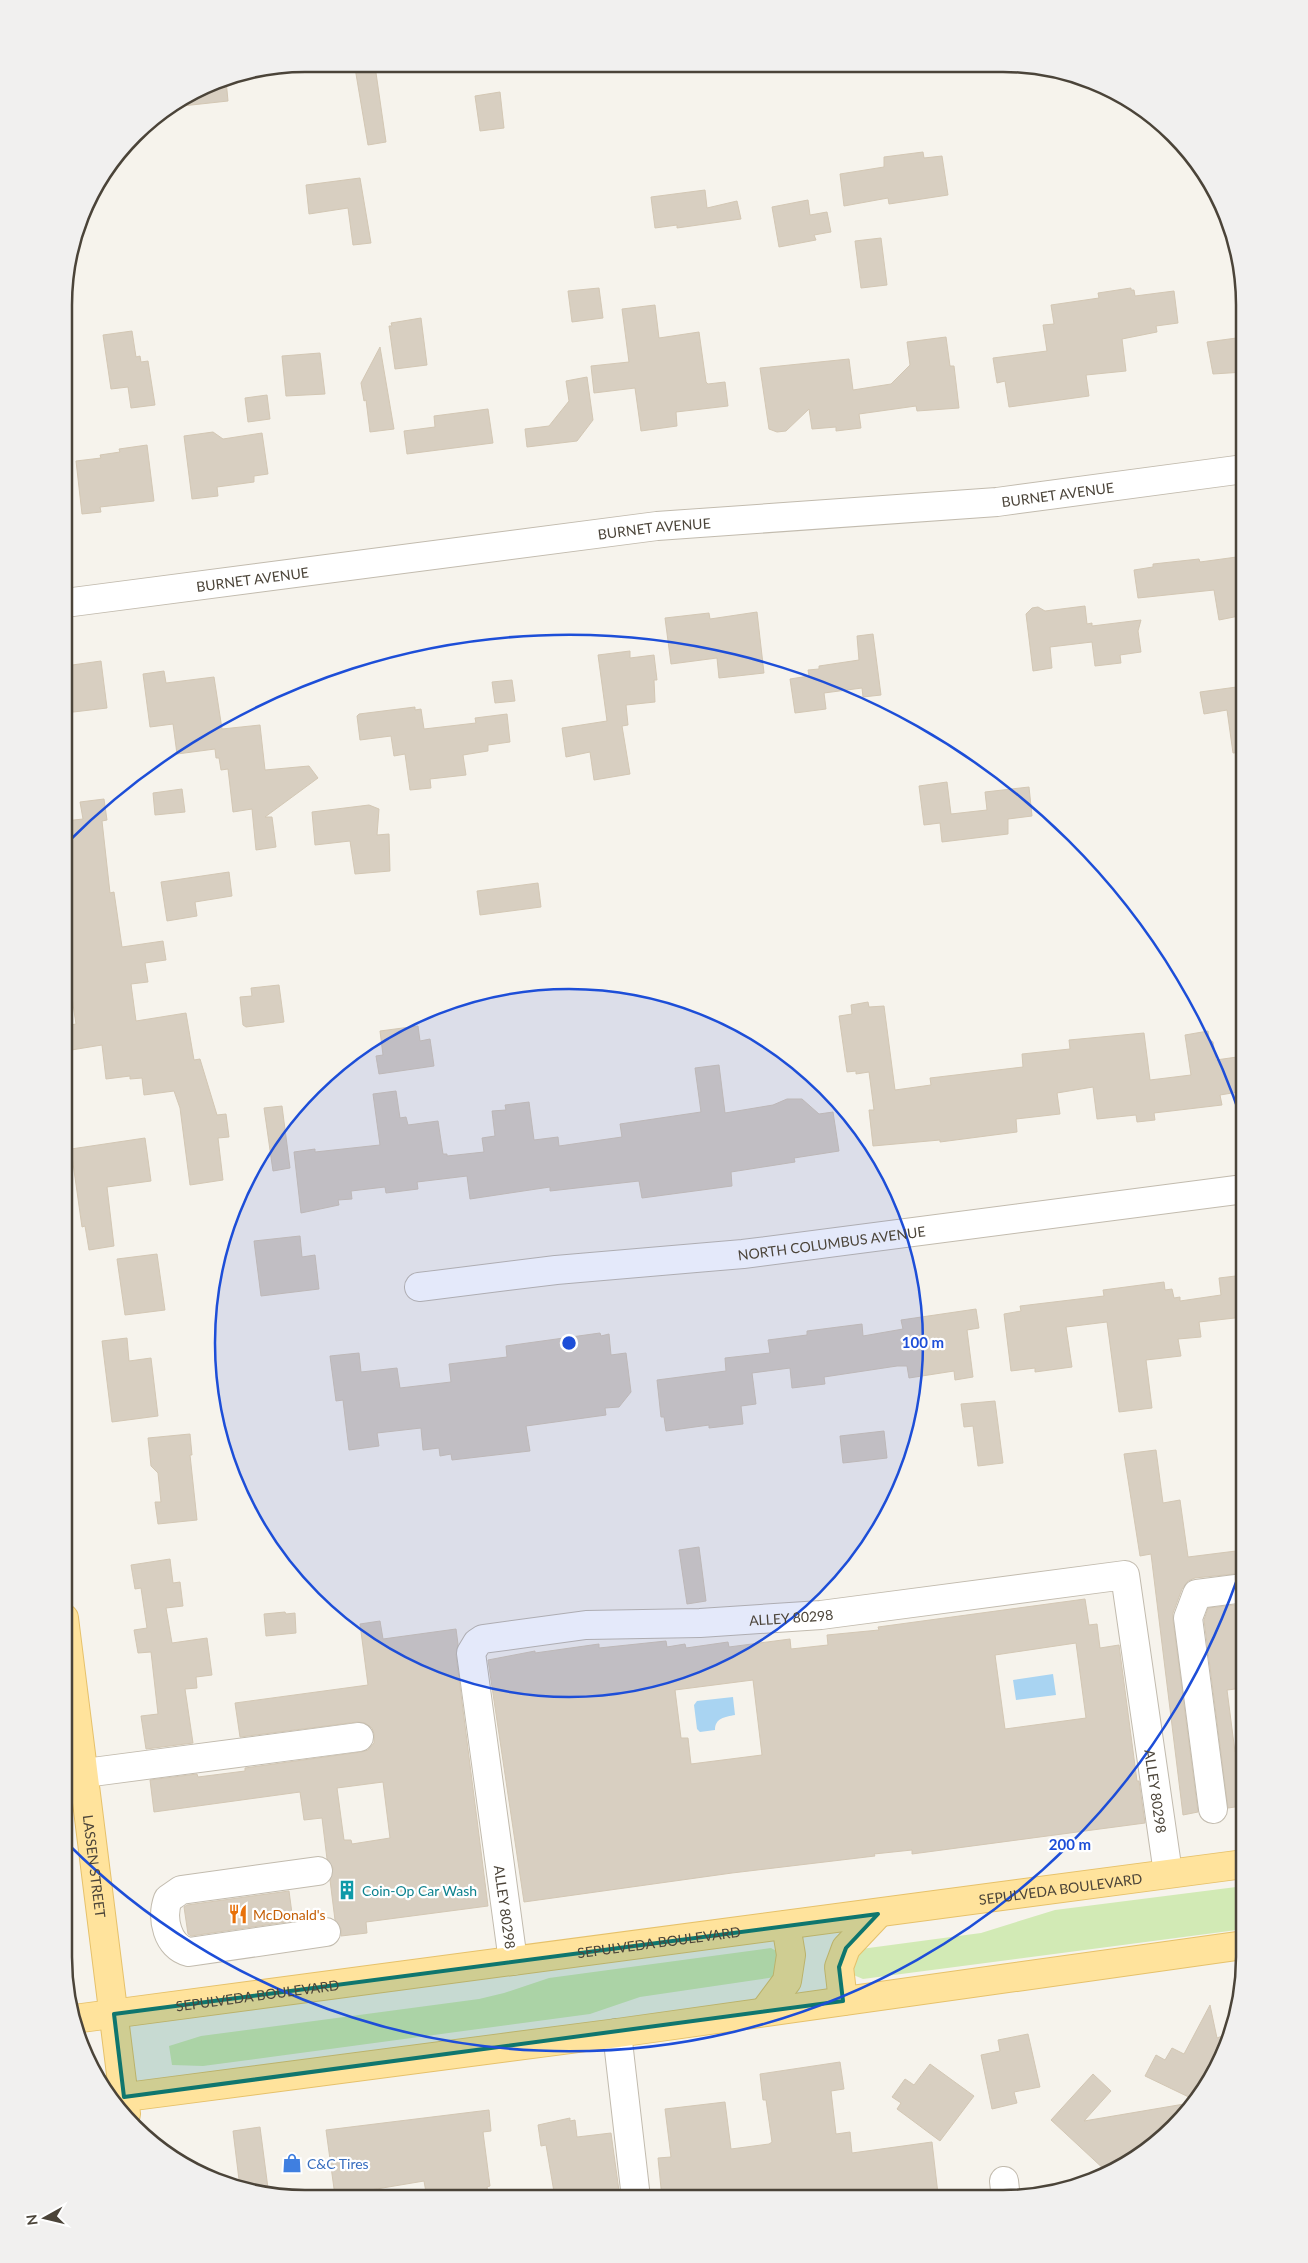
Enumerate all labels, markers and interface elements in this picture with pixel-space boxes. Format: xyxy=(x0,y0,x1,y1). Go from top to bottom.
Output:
street label: BURNET AVENUE xyxy=(1000,478,1115,510)
street label: BURNET AVENUE xyxy=(597,514,711,542)
street label: BURNET AVENUE xyxy=(195,563,310,594)
street label: NORTH COLUMBUS AVENUE xyxy=(737,1222,926,1263)
text: 100 m xyxy=(902,1333,944,1351)
centre of rings xyxy=(560,1334,578,1352)
street label: ALLEY 80298 xyxy=(748,1605,834,1628)
street label: ALLEY 80298 xyxy=(1142,1748,1171,1834)
street label: LASSEN STREET xyxy=(80,1814,110,1919)
text: 200 m xyxy=(1049,1835,1091,1853)
street label: ALLEY 80298 xyxy=(491,1864,519,1950)
street label: SEPULVEDA BOULEVARD xyxy=(978,1869,1143,1908)
building icon: Coin-Op Car Wash xyxy=(336,1879,358,1901)
place label: Coin-Op Car Wash xyxy=(362,1882,477,1899)
restaurant icon: McDonald's xyxy=(227,1903,249,1925)
place label: McDonald's xyxy=(253,1906,326,1923)
street label: SEPULVEDA BOULEVARD xyxy=(576,1922,742,1961)
street label: SEPULVEDA BOULEVARD xyxy=(175,1975,340,2014)
shop icon: C&C Tires xyxy=(281,2152,303,2174)
place label: C&C Tires xyxy=(307,2155,369,2172)
north arrow xyxy=(20,2193,70,2243)
text: N xyxy=(22,2213,41,2226)

